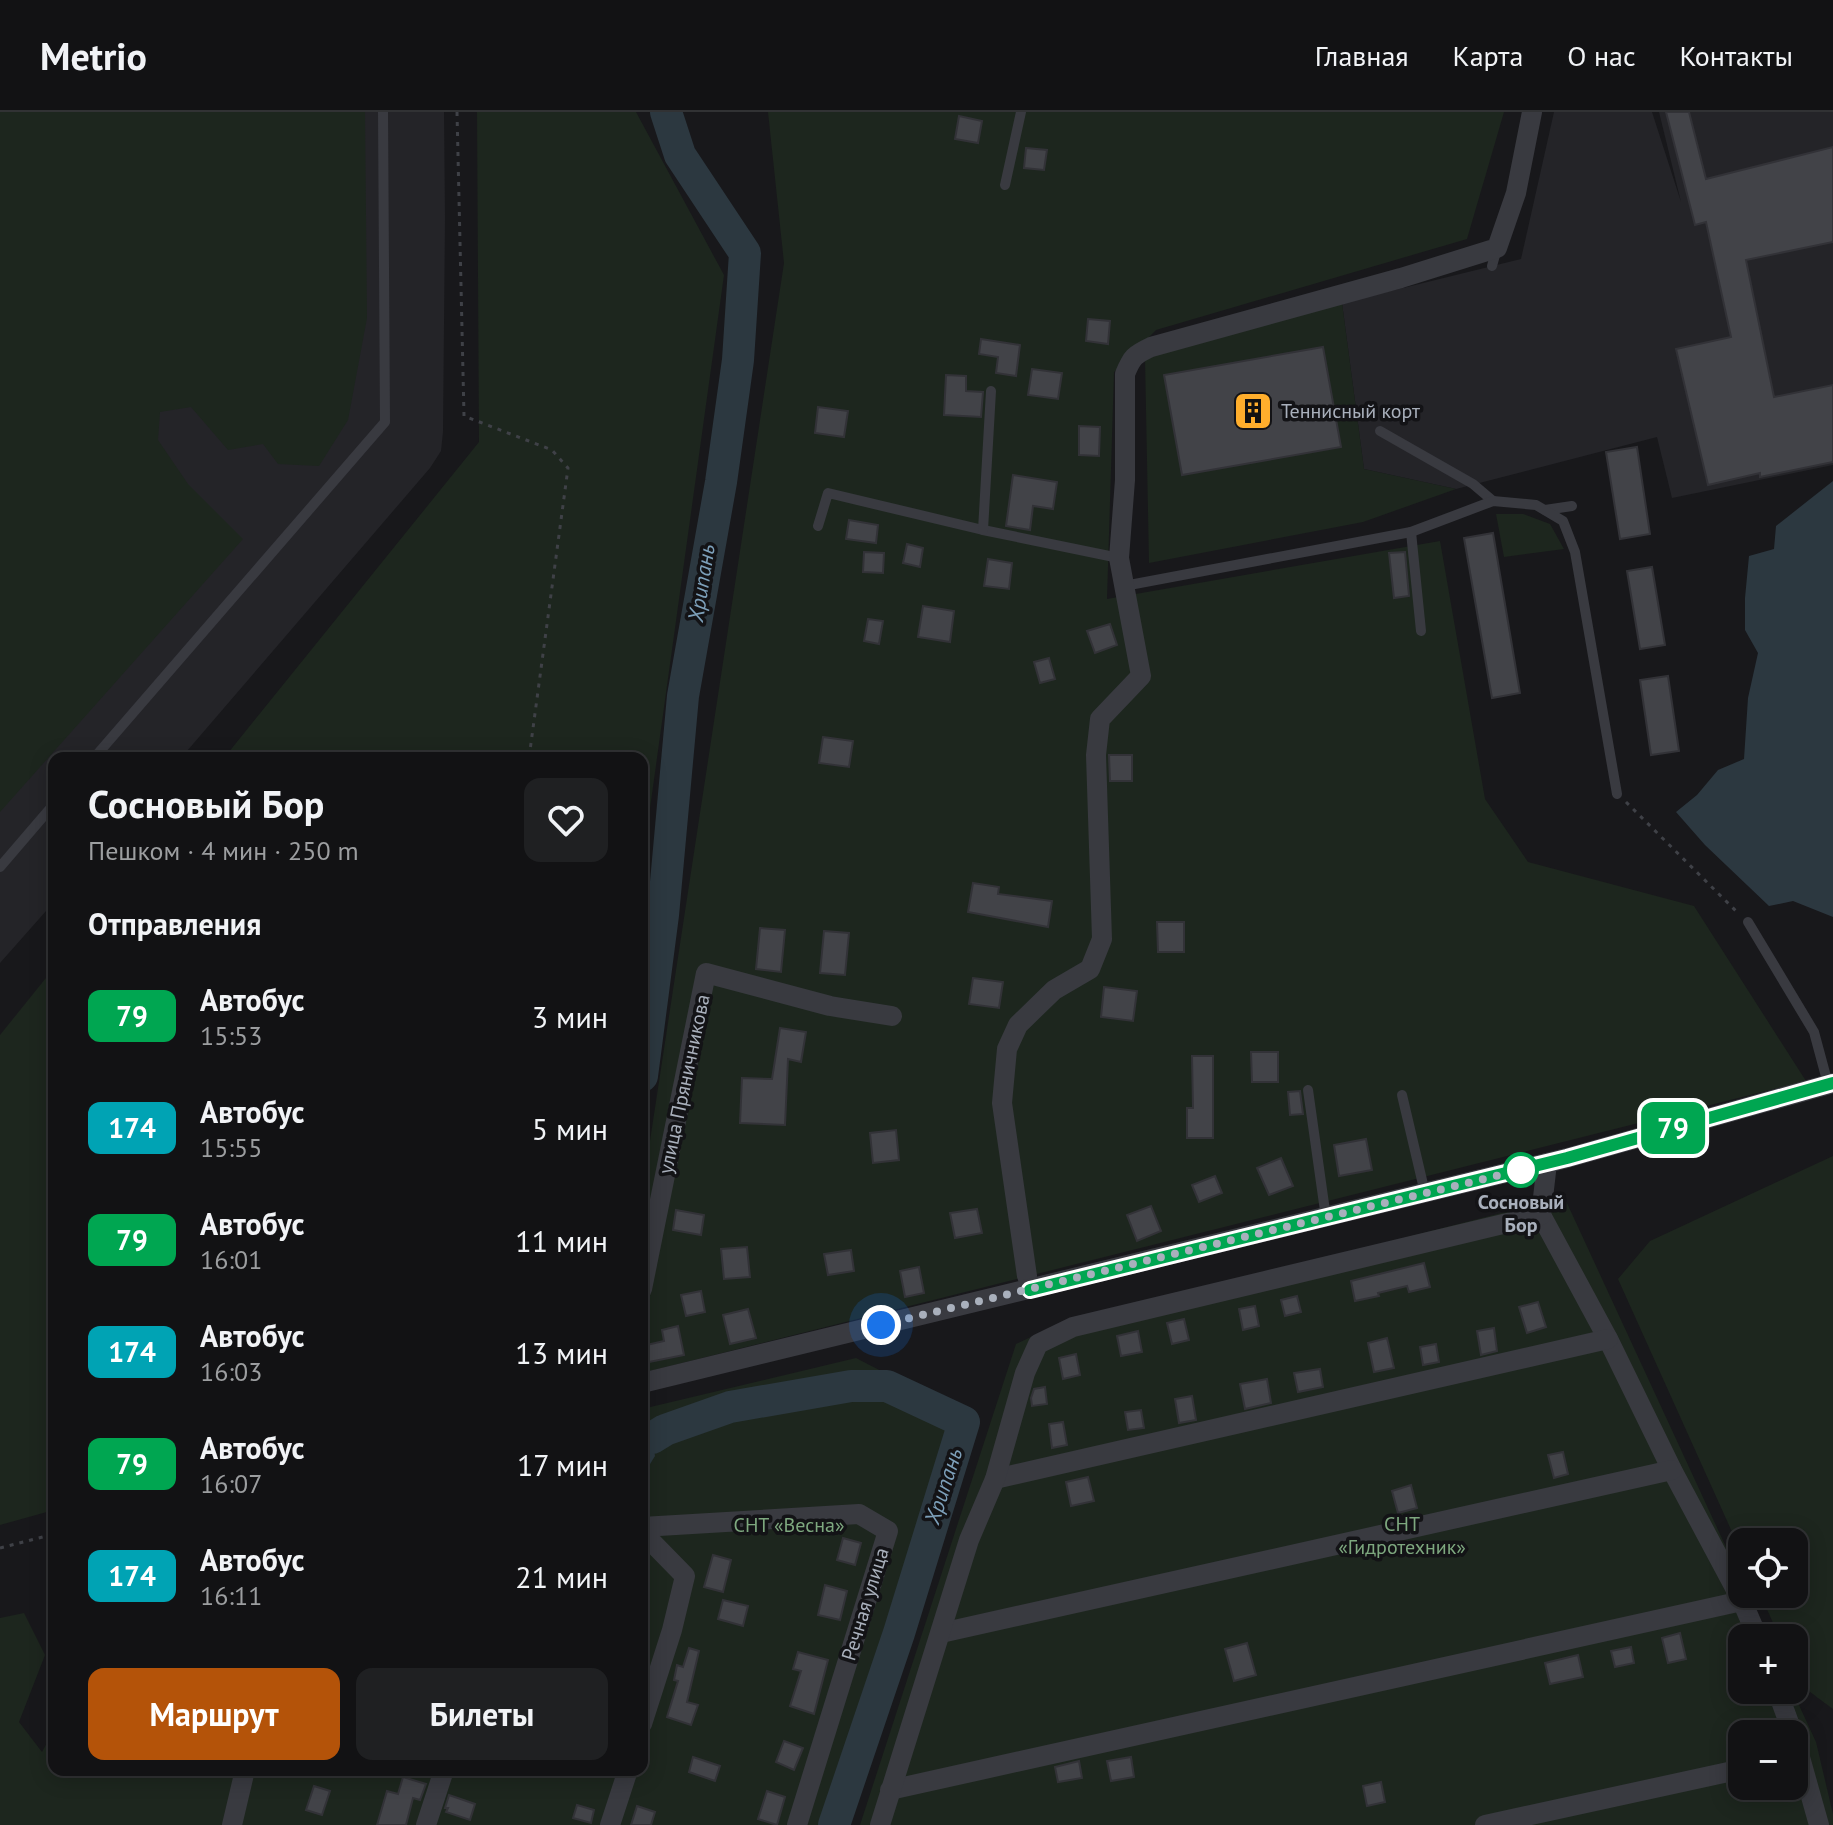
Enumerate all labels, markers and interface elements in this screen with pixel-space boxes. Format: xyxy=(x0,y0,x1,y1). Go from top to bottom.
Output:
text: Metrio xyxy=(40,31,147,80)
text: Главная xyxy=(1315,37,1409,74)
text: Карта xyxy=(1453,37,1523,74)
text: О нас xyxy=(1567,37,1636,74)
text: Контакты xyxy=(1680,37,1793,74)
building icon: Теннисный корт xyxy=(1232,390,1274,432)
place label: Теннисный корт xyxy=(1281,398,1420,424)
water label: Хрипань xyxy=(681,542,721,625)
button: heart xyxy=(524,778,608,862)
text: Сосновый Бор xyxy=(88,779,324,828)
text: Пешком · 4 мин · 250 m xyxy=(88,834,359,867)
text: Отправления xyxy=(88,904,261,943)
text: Автобус xyxy=(200,980,305,1019)
street label: улица Пряничникова xyxy=(652,992,716,1176)
text: 79 xyxy=(116,997,148,1034)
text: 3 мин xyxy=(532,997,608,1036)
text: 15:53 xyxy=(200,1019,262,1052)
text: Автобус xyxy=(200,1092,305,1131)
line badge: 79 xyxy=(1637,1102,1709,1154)
text: 174 xyxy=(108,1109,156,1146)
text: 5 мин xyxy=(532,1109,608,1148)
text: 79 xyxy=(1657,1109,1689,1146)
text: 15:55 xyxy=(200,1131,262,1164)
marker: Сосновый Бор xyxy=(1504,1153,1538,1187)
place label: Сосновый Бор xyxy=(1478,1189,1564,1238)
text: Автобус xyxy=(200,1204,305,1243)
text: 79 xyxy=(116,1221,148,1258)
text: 11 мин xyxy=(515,1221,608,1260)
text: 16:01 xyxy=(200,1243,262,1276)
your location xyxy=(861,1305,901,1345)
text: Автобус xyxy=(200,1316,305,1355)
text: 174 xyxy=(108,1333,156,1370)
text: 13 мин xyxy=(515,1333,608,1372)
text: 16:03 xyxy=(200,1355,262,1388)
text: Автобус xyxy=(200,1428,305,1467)
water label: Хрипань xyxy=(917,1444,969,1529)
text: 79 xyxy=(116,1445,148,1482)
text: 17 мин xyxy=(517,1445,608,1484)
text: 16:07 xyxy=(200,1467,262,1500)
park label: СНТ «Гидротехник» xyxy=(1338,1511,1466,1560)
park label: СНТ «Весна» xyxy=(734,1512,844,1538)
map controls xyxy=(1728,1528,1808,1800)
button: locate xyxy=(1728,1528,1808,1608)
text: Автобус xyxy=(200,1540,305,1579)
street label: Речная улица xyxy=(835,1544,895,1664)
text: 174 xyxy=(108,1557,156,1594)
text: 21 мин xyxy=(515,1557,608,1596)
text: 16:11 xyxy=(200,1579,262,1612)
button: + xyxy=(1728,1624,1808,1704)
button: Маршрут xyxy=(88,1668,340,1760)
button: Билеты xyxy=(356,1668,608,1760)
button: − xyxy=(1728,1720,1808,1800)

